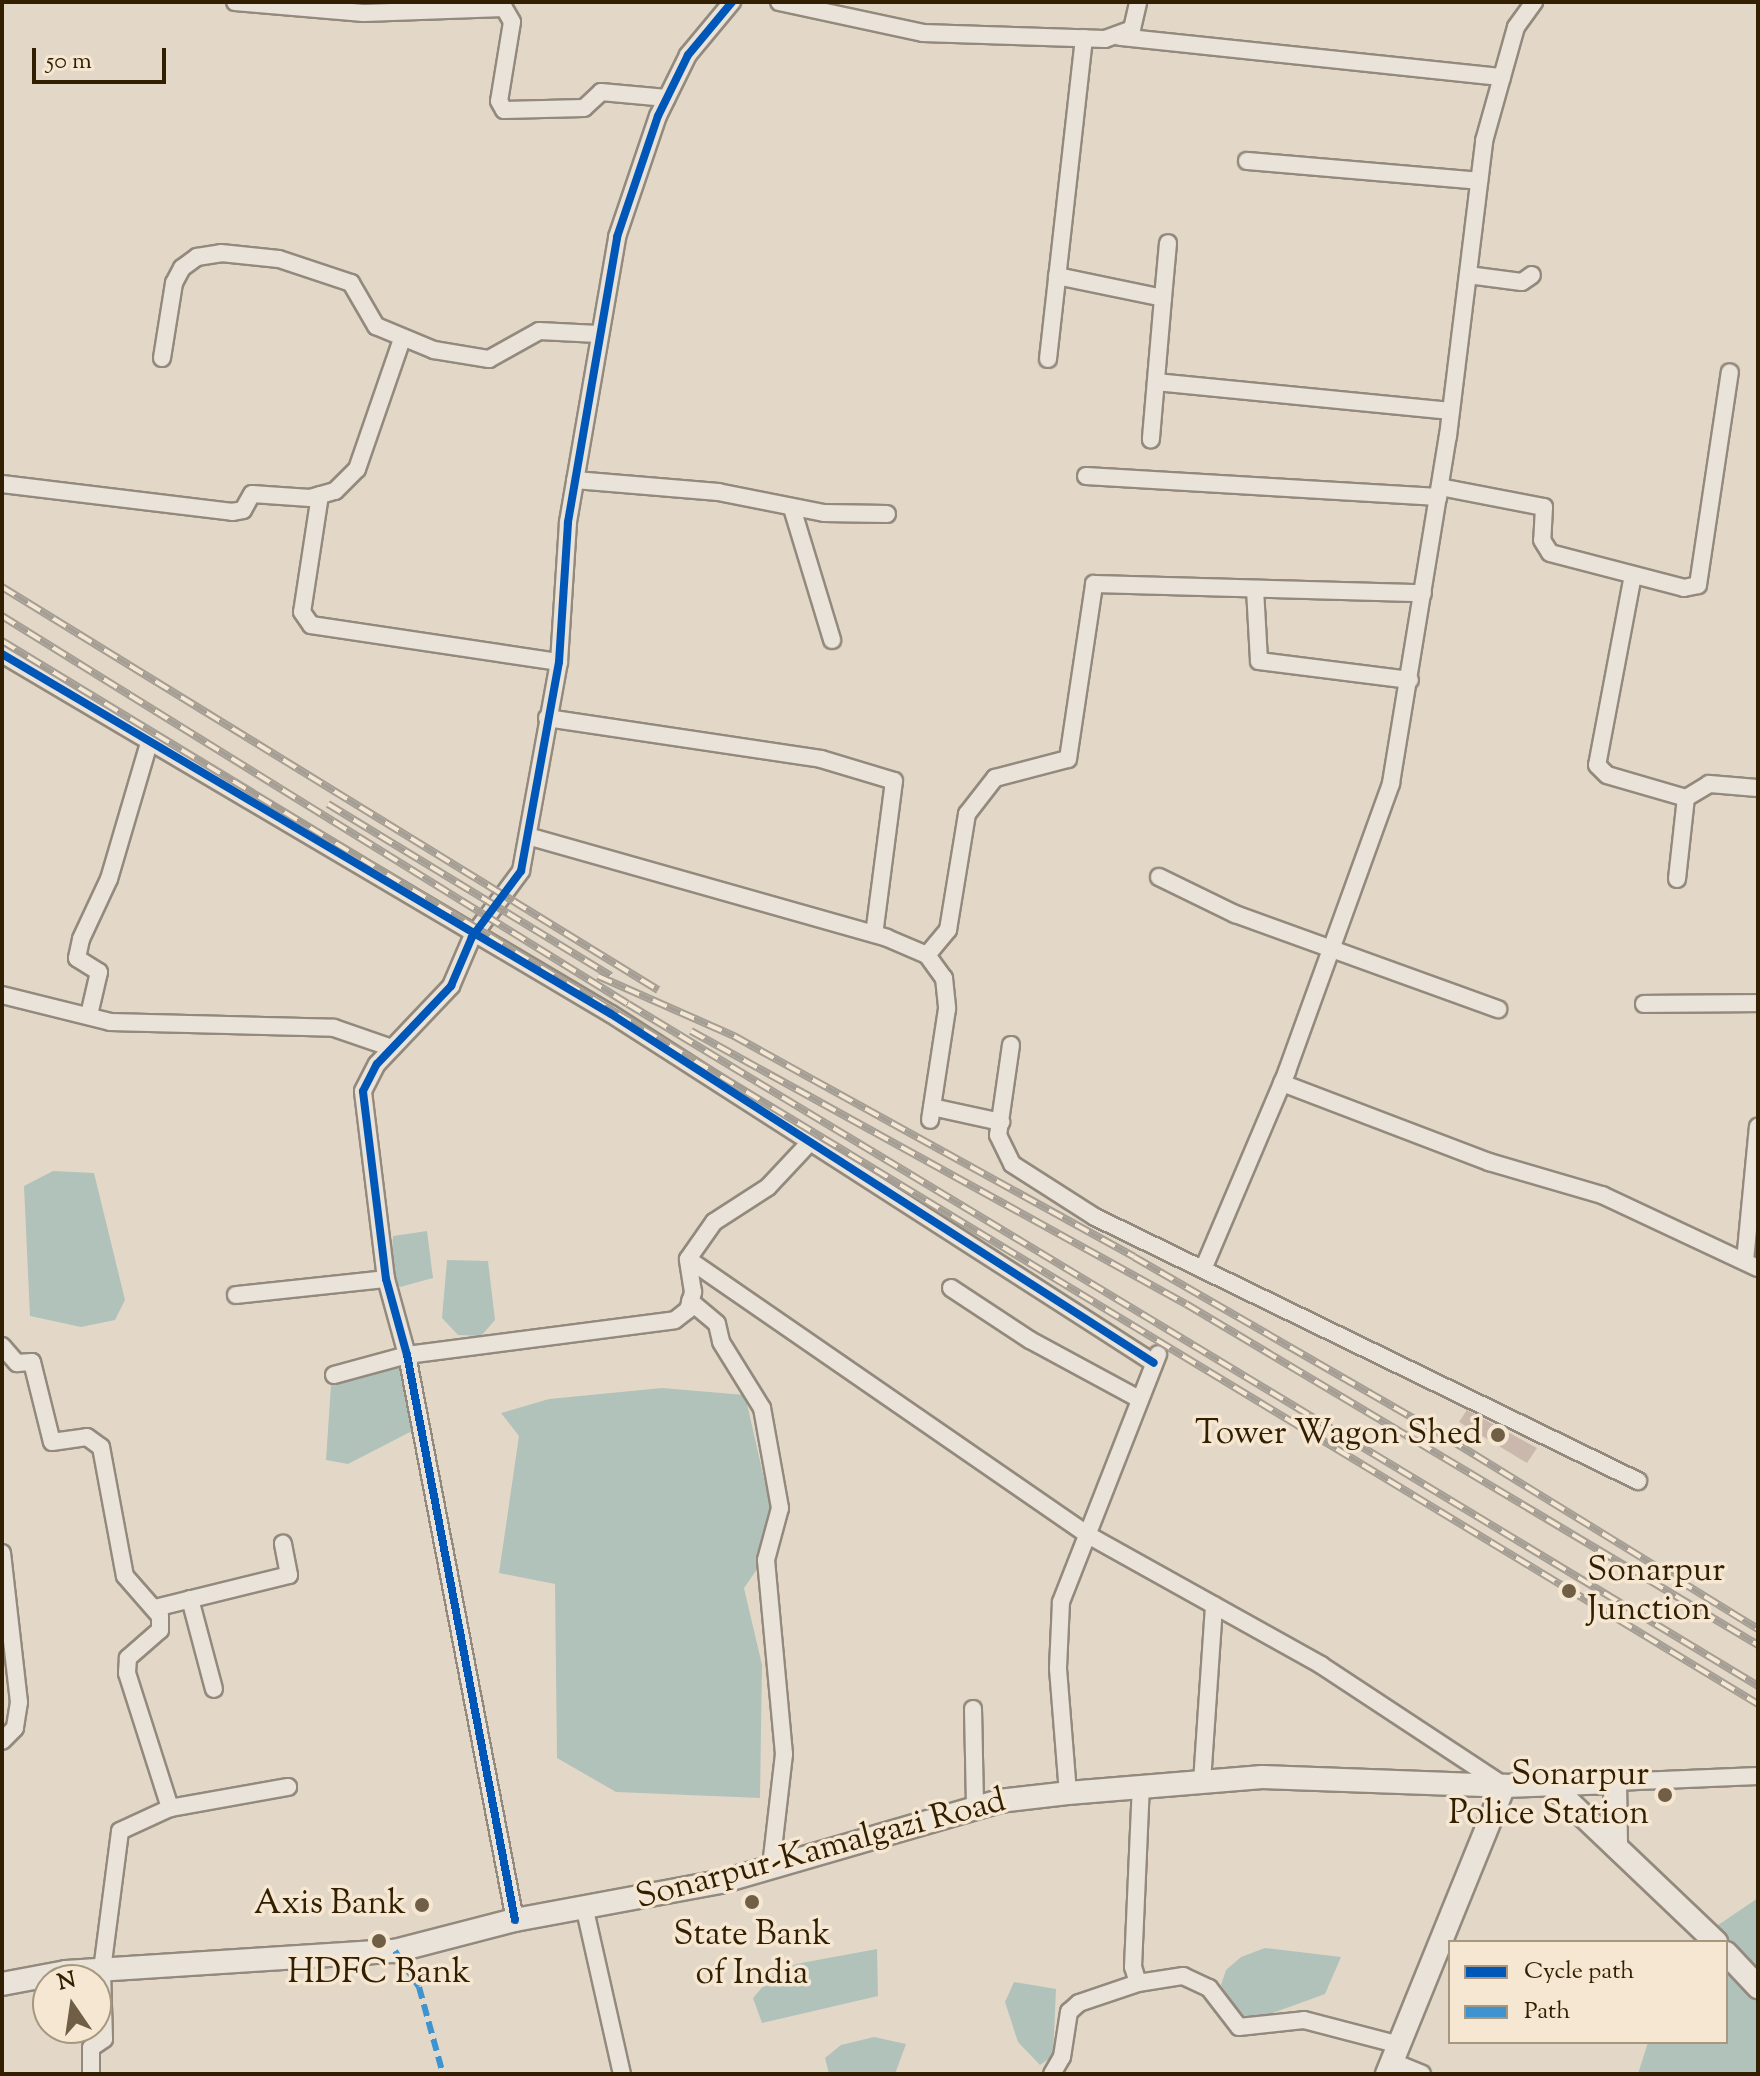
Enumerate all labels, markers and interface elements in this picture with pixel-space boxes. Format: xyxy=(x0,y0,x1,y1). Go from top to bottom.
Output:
scale bar xyxy=(36,32,170,82)
text: 50 m xyxy=(46,45,92,79)
place label: Tower Wagon Shed xyxy=(1195,1415,1482,1455)
marker: Tower Wagon Shed xyxy=(1489,1426,1507,1444)
place label: Sonarpur Junction xyxy=(1587,1551,1725,1630)
marker: Sonarpur Junction xyxy=(1558,1580,1580,1602)
place label: Sonarpur Police Station xyxy=(1448,1755,1649,1834)
street label: Sonarpur-Kamalgazi Road xyxy=(632,1781,1010,1919)
marker: Sonarpur Police Station xyxy=(1656,1786,1674,1804)
place label: Axis Bank xyxy=(254,1885,406,1925)
marker: State Bank of India xyxy=(743,1893,761,1911)
marker: Axis Bank xyxy=(413,1896,431,1914)
place label: State Bank of India xyxy=(673,1915,831,1994)
marker: HDFC Bank xyxy=(370,1932,388,1950)
legend xyxy=(1448,1940,1728,2044)
place label: HDFC Bank xyxy=(287,1954,471,1994)
text: Cycle path xyxy=(1524,1955,1634,1989)
north arrow xyxy=(32,1964,112,2044)
text: N xyxy=(55,1965,79,2000)
text: Path xyxy=(1524,1995,1570,2029)

